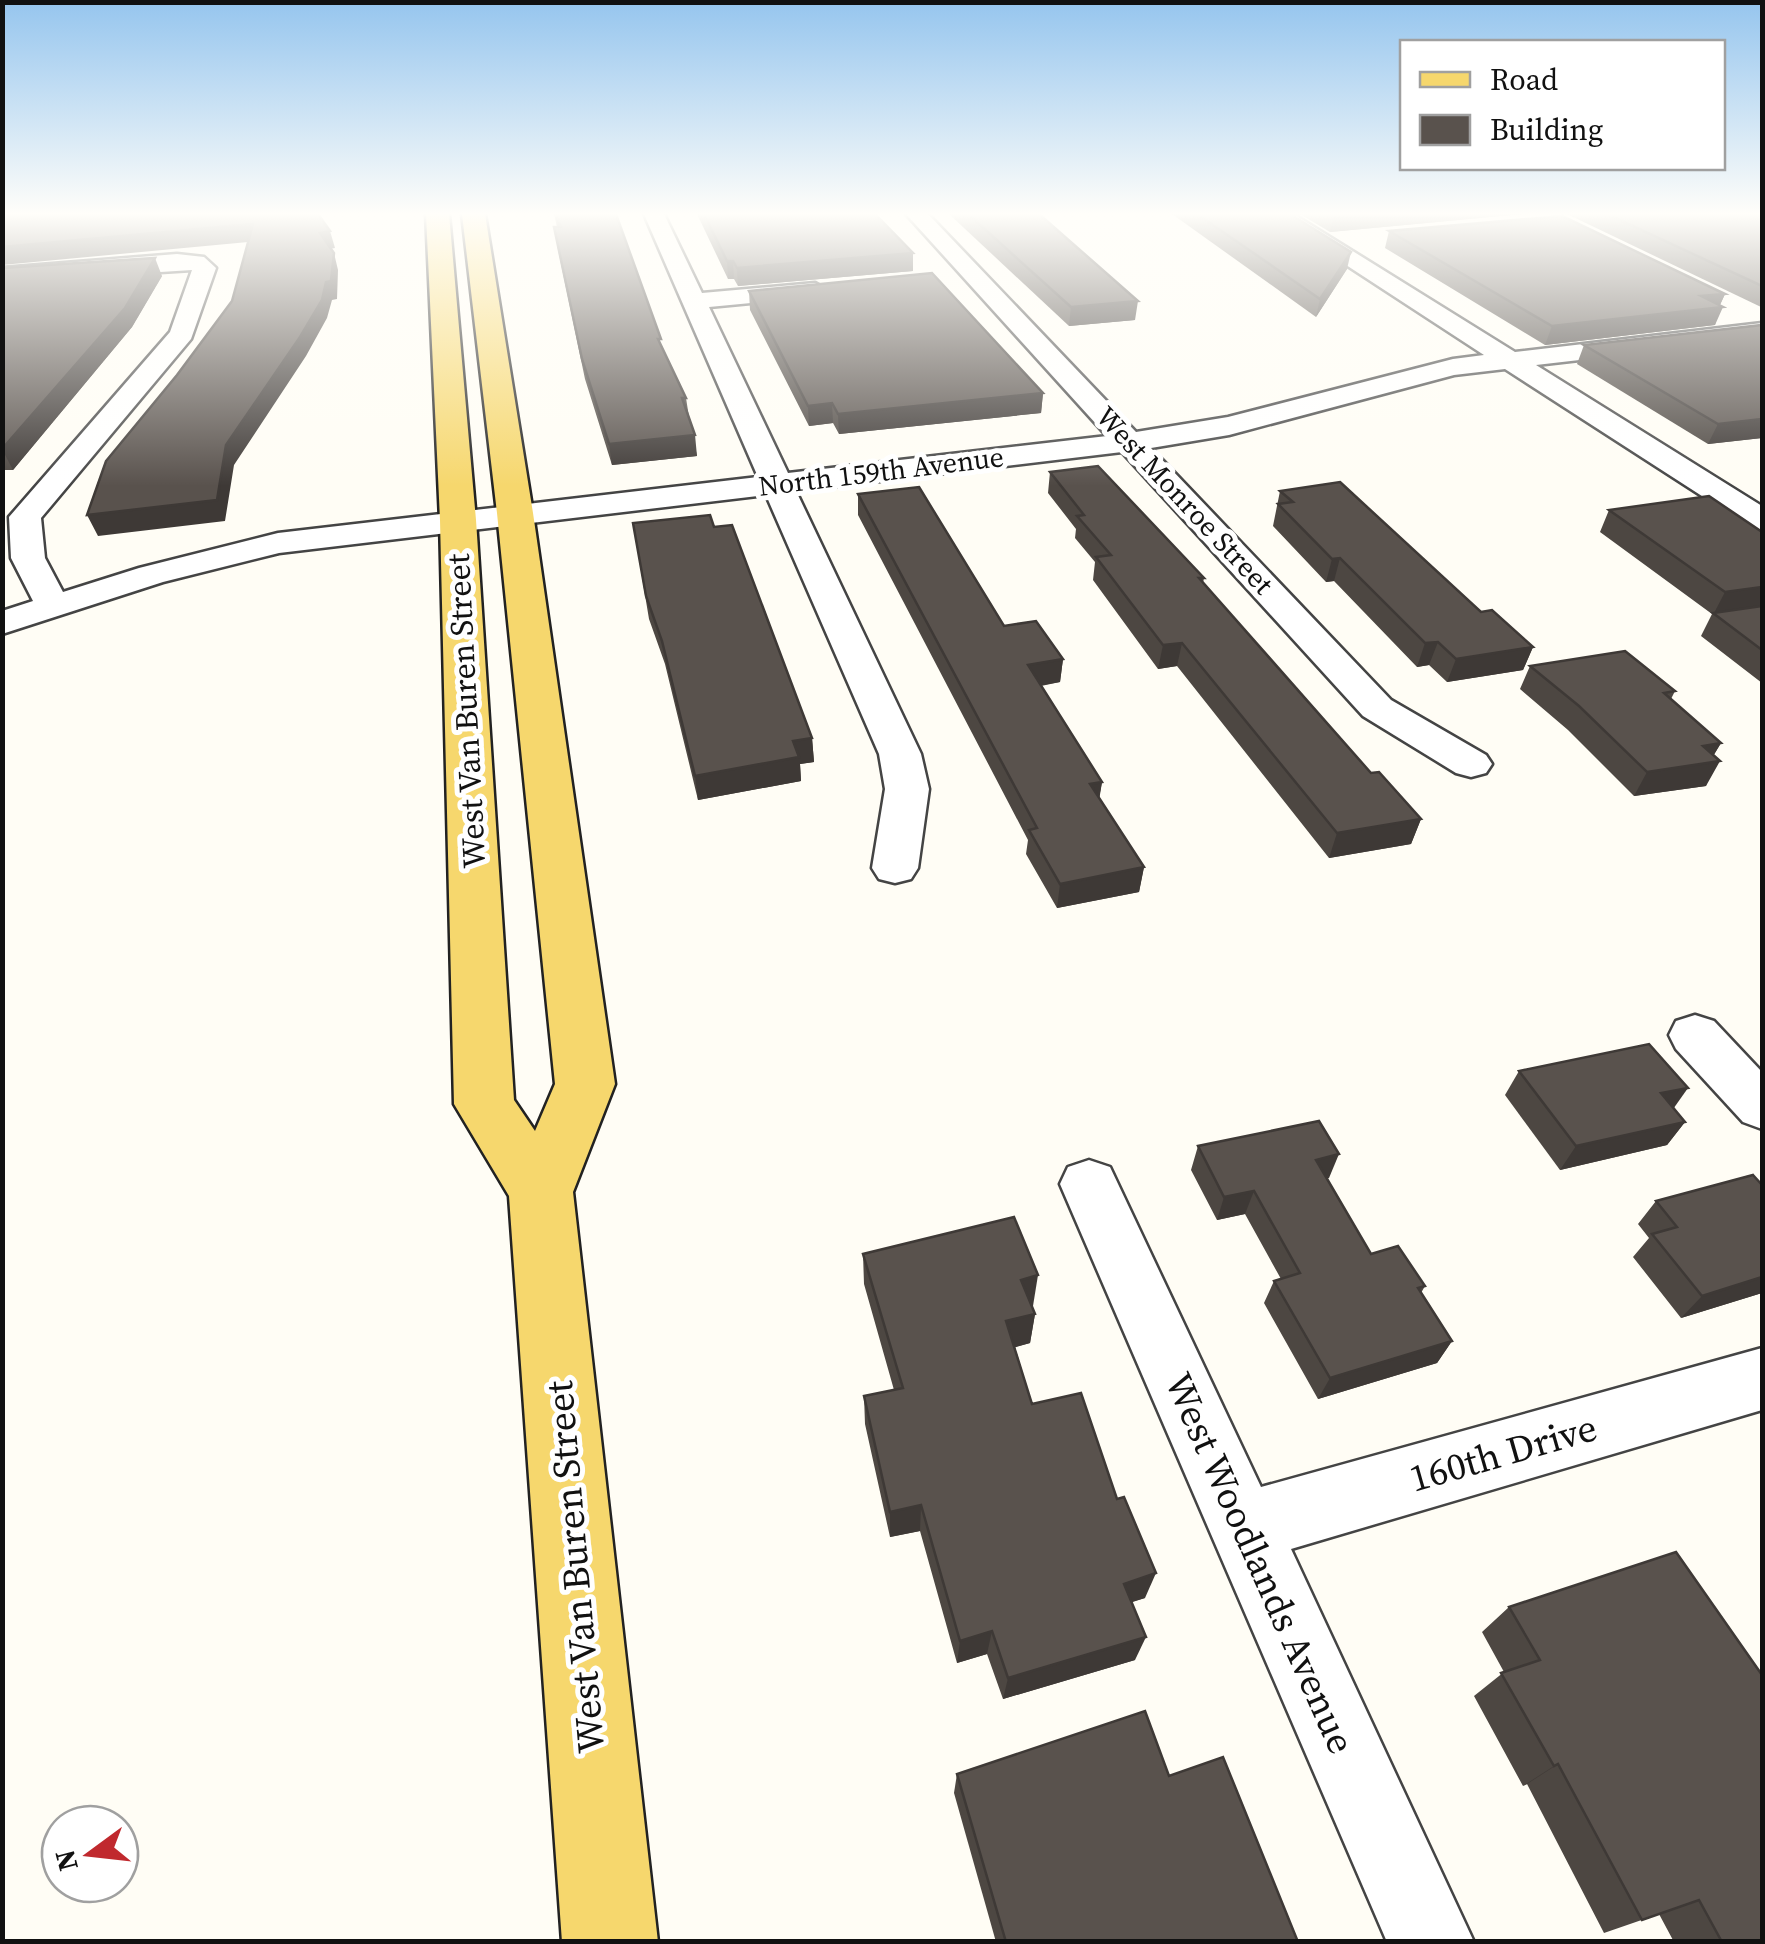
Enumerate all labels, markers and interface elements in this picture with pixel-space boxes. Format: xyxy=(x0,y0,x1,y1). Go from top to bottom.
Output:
legend xyxy=(1400,40,1725,170)
text: Road xyxy=(1490,59,1558,100)
text: Building xyxy=(1490,109,1603,150)
street label: West Monroe Street xyxy=(1088,398,1283,603)
street label: North 159th Avenue xyxy=(756,437,1006,505)
street label: West Van Buren Street xyxy=(436,552,496,869)
street label: West Woodlands Avenue xyxy=(1153,1364,1367,1762)
street label: West Van Buren Street xyxy=(533,1378,617,1755)
street label: 160th Drive xyxy=(1403,1401,1603,1505)
north arrow xyxy=(40,1804,140,1904)
text: N xyxy=(45,1846,87,1875)

